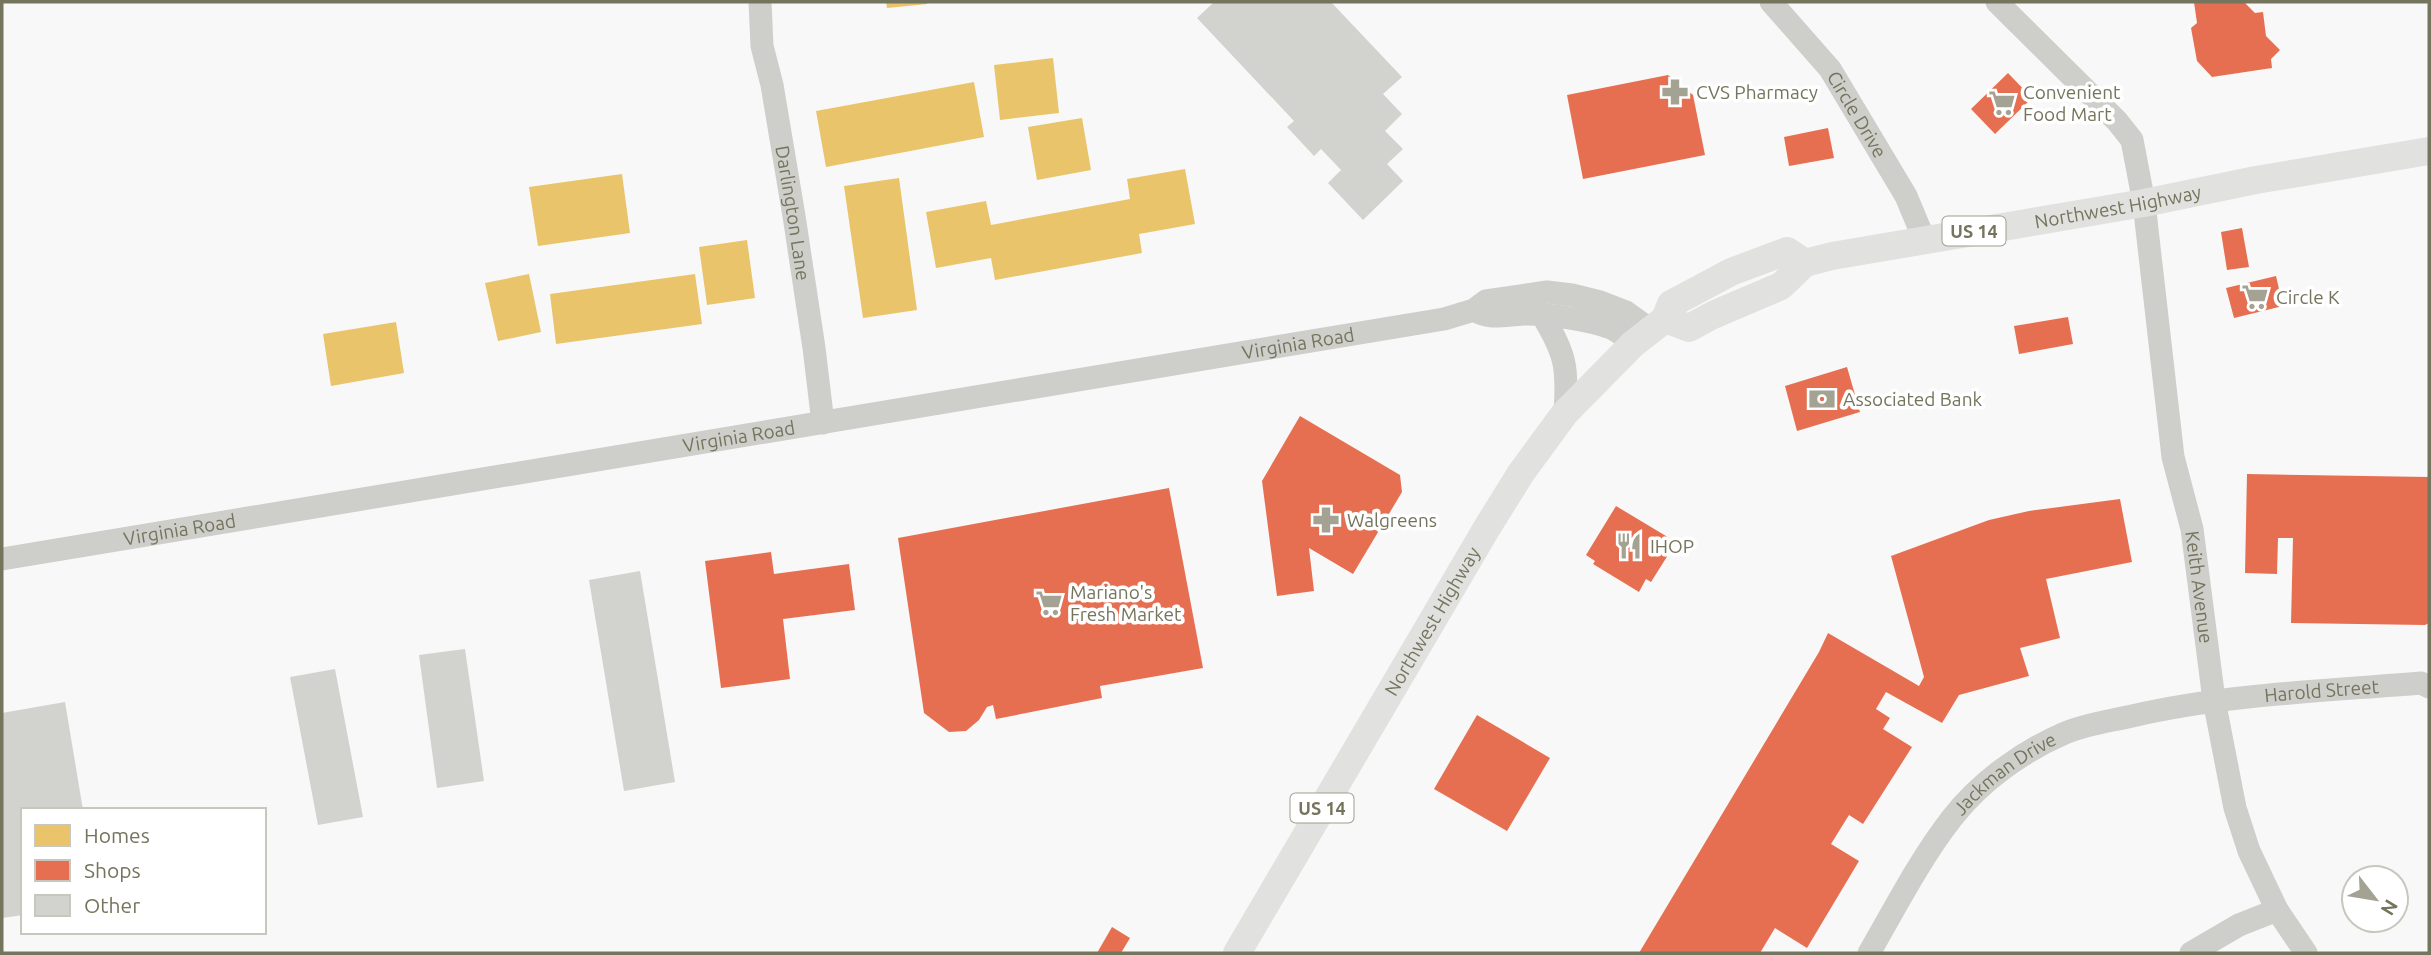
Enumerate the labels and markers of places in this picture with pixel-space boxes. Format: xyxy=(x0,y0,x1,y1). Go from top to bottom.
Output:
pharmacy icon: CVS Pharmacy xyxy=(1660,77,1690,107)
place label: CVS Pharmacy xyxy=(1696,81,1818,103)
place label: Convenient Food Mart xyxy=(2023,81,2121,125)
supermarket icon: Convenient Food Mart xyxy=(1987,88,2017,118)
supermarket icon: Circle K xyxy=(2240,282,2270,312)
place label: Circle K xyxy=(2276,286,2340,308)
bank icon: Associated Bank xyxy=(1807,384,1837,414)
place label: Associated Bank xyxy=(1843,388,1982,410)
pharmacy icon: Walgreens xyxy=(1311,505,1341,535)
place label: Walgreens xyxy=(1347,509,1437,531)
restaurant icon: IHOP xyxy=(1614,531,1644,561)
place label: IHOP xyxy=(1650,535,1694,557)
place label: Mariano's Fresh Market xyxy=(1070,581,1182,625)
supermarket icon: Mariano's Fresh Market xyxy=(1034,588,1064,618)

